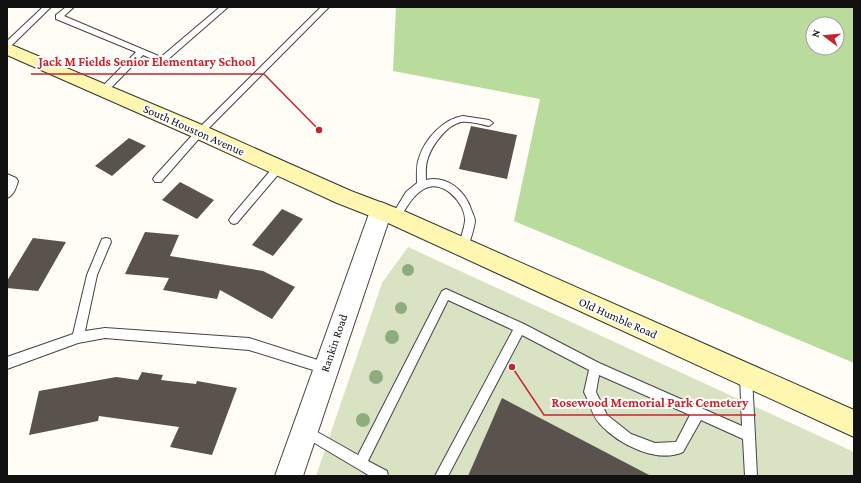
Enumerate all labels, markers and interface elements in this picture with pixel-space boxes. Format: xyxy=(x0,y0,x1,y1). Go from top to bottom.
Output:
north arrow xyxy=(805,16,845,56)
text: N xyxy=(809,28,822,39)
callout: Jack M Fields Senior Elementary School xyxy=(31,49,264,74)
text: Jack M Fields Senior Elementary School xyxy=(37,54,256,69)
street label: South Houston Avenue xyxy=(141,101,247,159)
street label: Old Humble Road xyxy=(576,294,660,342)
street label: Rankin Road xyxy=(318,311,351,374)
callout: Rosewood Memorial Park Cemetery xyxy=(544,390,756,415)
text: Rosewood Memorial Park Cemetery xyxy=(552,395,749,410)

